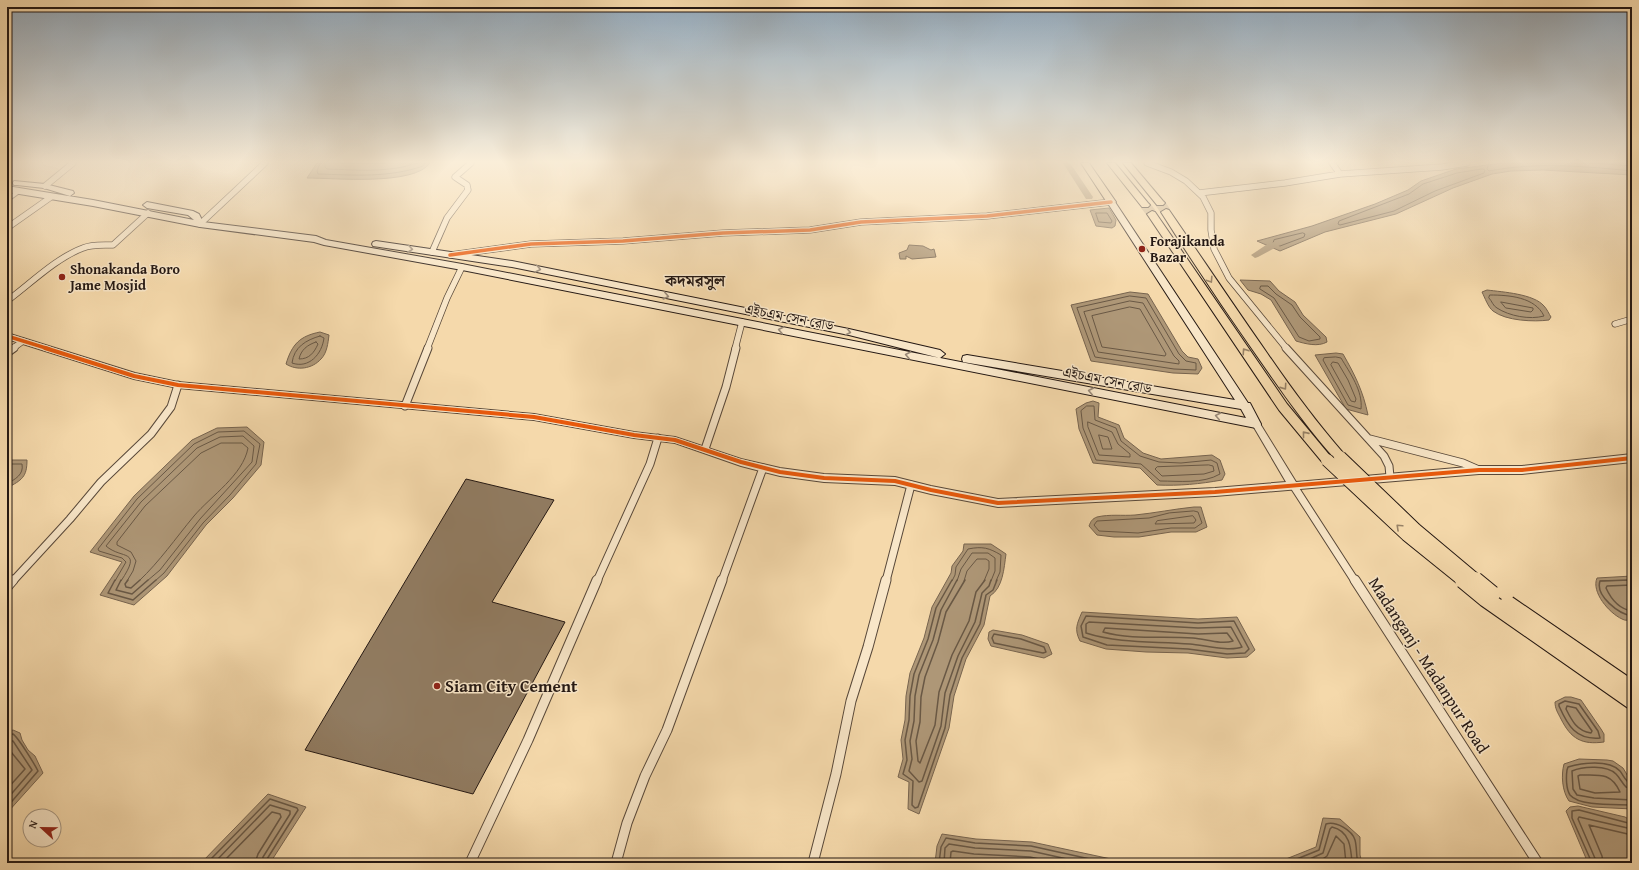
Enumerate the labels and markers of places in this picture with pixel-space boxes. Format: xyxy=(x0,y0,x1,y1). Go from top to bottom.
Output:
place label: Forajikanda Bazar xyxy=(1150,231,1226,267)
marker: Forajikanda Bazar xyxy=(1137,244,1147,254)
place label: Shonakanda Boro Jame Mosjid xyxy=(68,259,181,295)
marker: Shonakanda Boro Jame Mosjid xyxy=(57,272,67,282)
place label: Siam City Cement xyxy=(445,673,578,698)
marker: Siam City Cement xyxy=(432,681,442,691)

